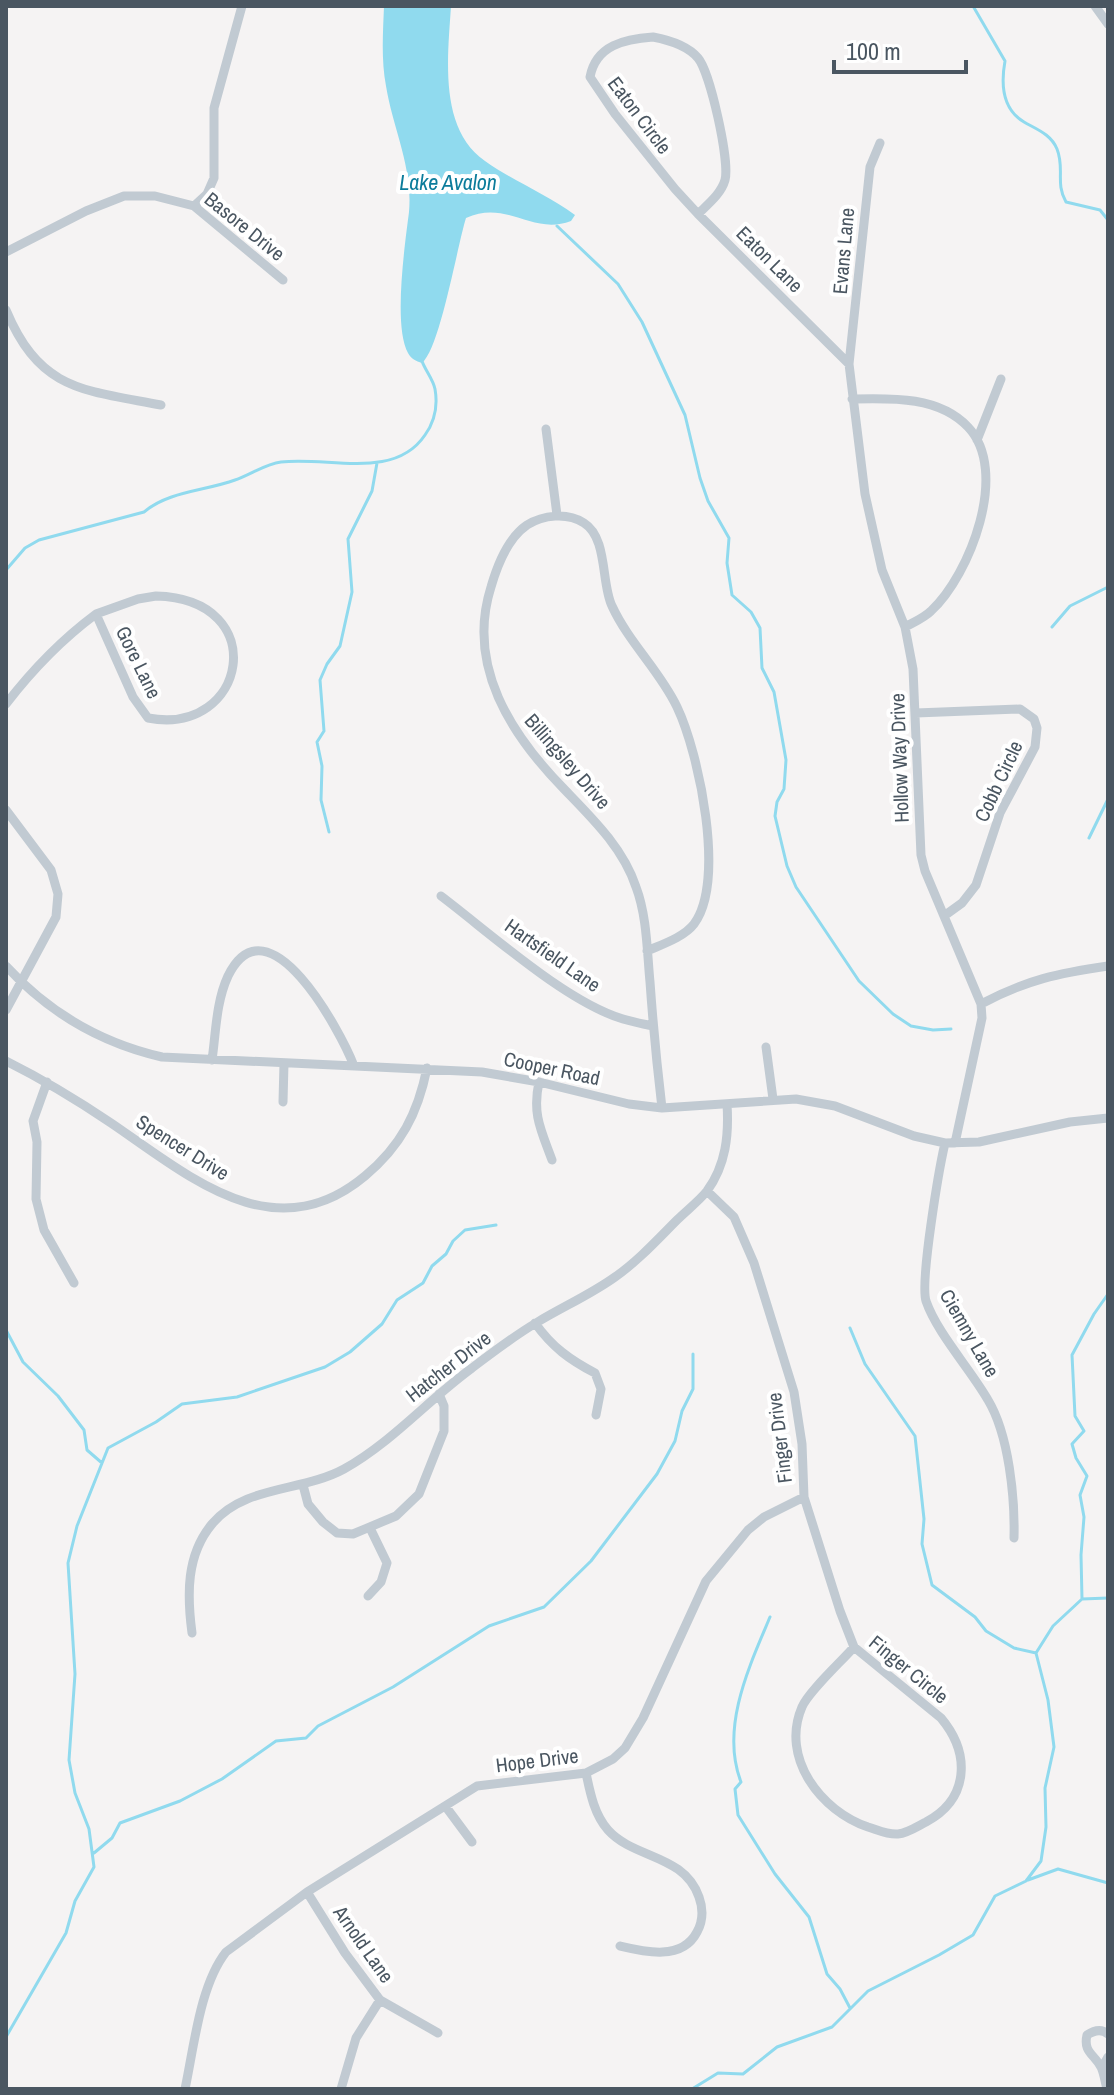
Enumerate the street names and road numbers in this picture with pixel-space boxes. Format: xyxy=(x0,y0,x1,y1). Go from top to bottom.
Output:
street label: Eaton Circle xyxy=(602,71,678,159)
street label: Basore Drive xyxy=(199,185,291,267)
street label: Evans Lane xyxy=(826,207,860,295)
street label: Eaton Lane xyxy=(731,220,809,298)
street label: Gore Lane xyxy=(110,621,168,703)
street label: Hollow Way Drive xyxy=(883,693,915,823)
street label: Billingsley Drive xyxy=(519,707,617,815)
street label: Cobb Circle xyxy=(967,736,1029,826)
street label: Hartsfield Lane xyxy=(500,912,606,998)
street label: Cooper Road xyxy=(501,1045,603,1091)
street label: Spencer Drive xyxy=(131,1108,235,1186)
street label: Ciemny Lane xyxy=(934,1284,1006,1382)
street label: Hatcher Drive xyxy=(400,1324,496,1408)
street label: Finger Drive xyxy=(760,1391,798,1485)
street label: Finger Circle xyxy=(864,1629,954,1709)
street label: Hope Drive xyxy=(494,1742,580,1778)
street label: Arnold Lane xyxy=(327,1899,400,1988)

